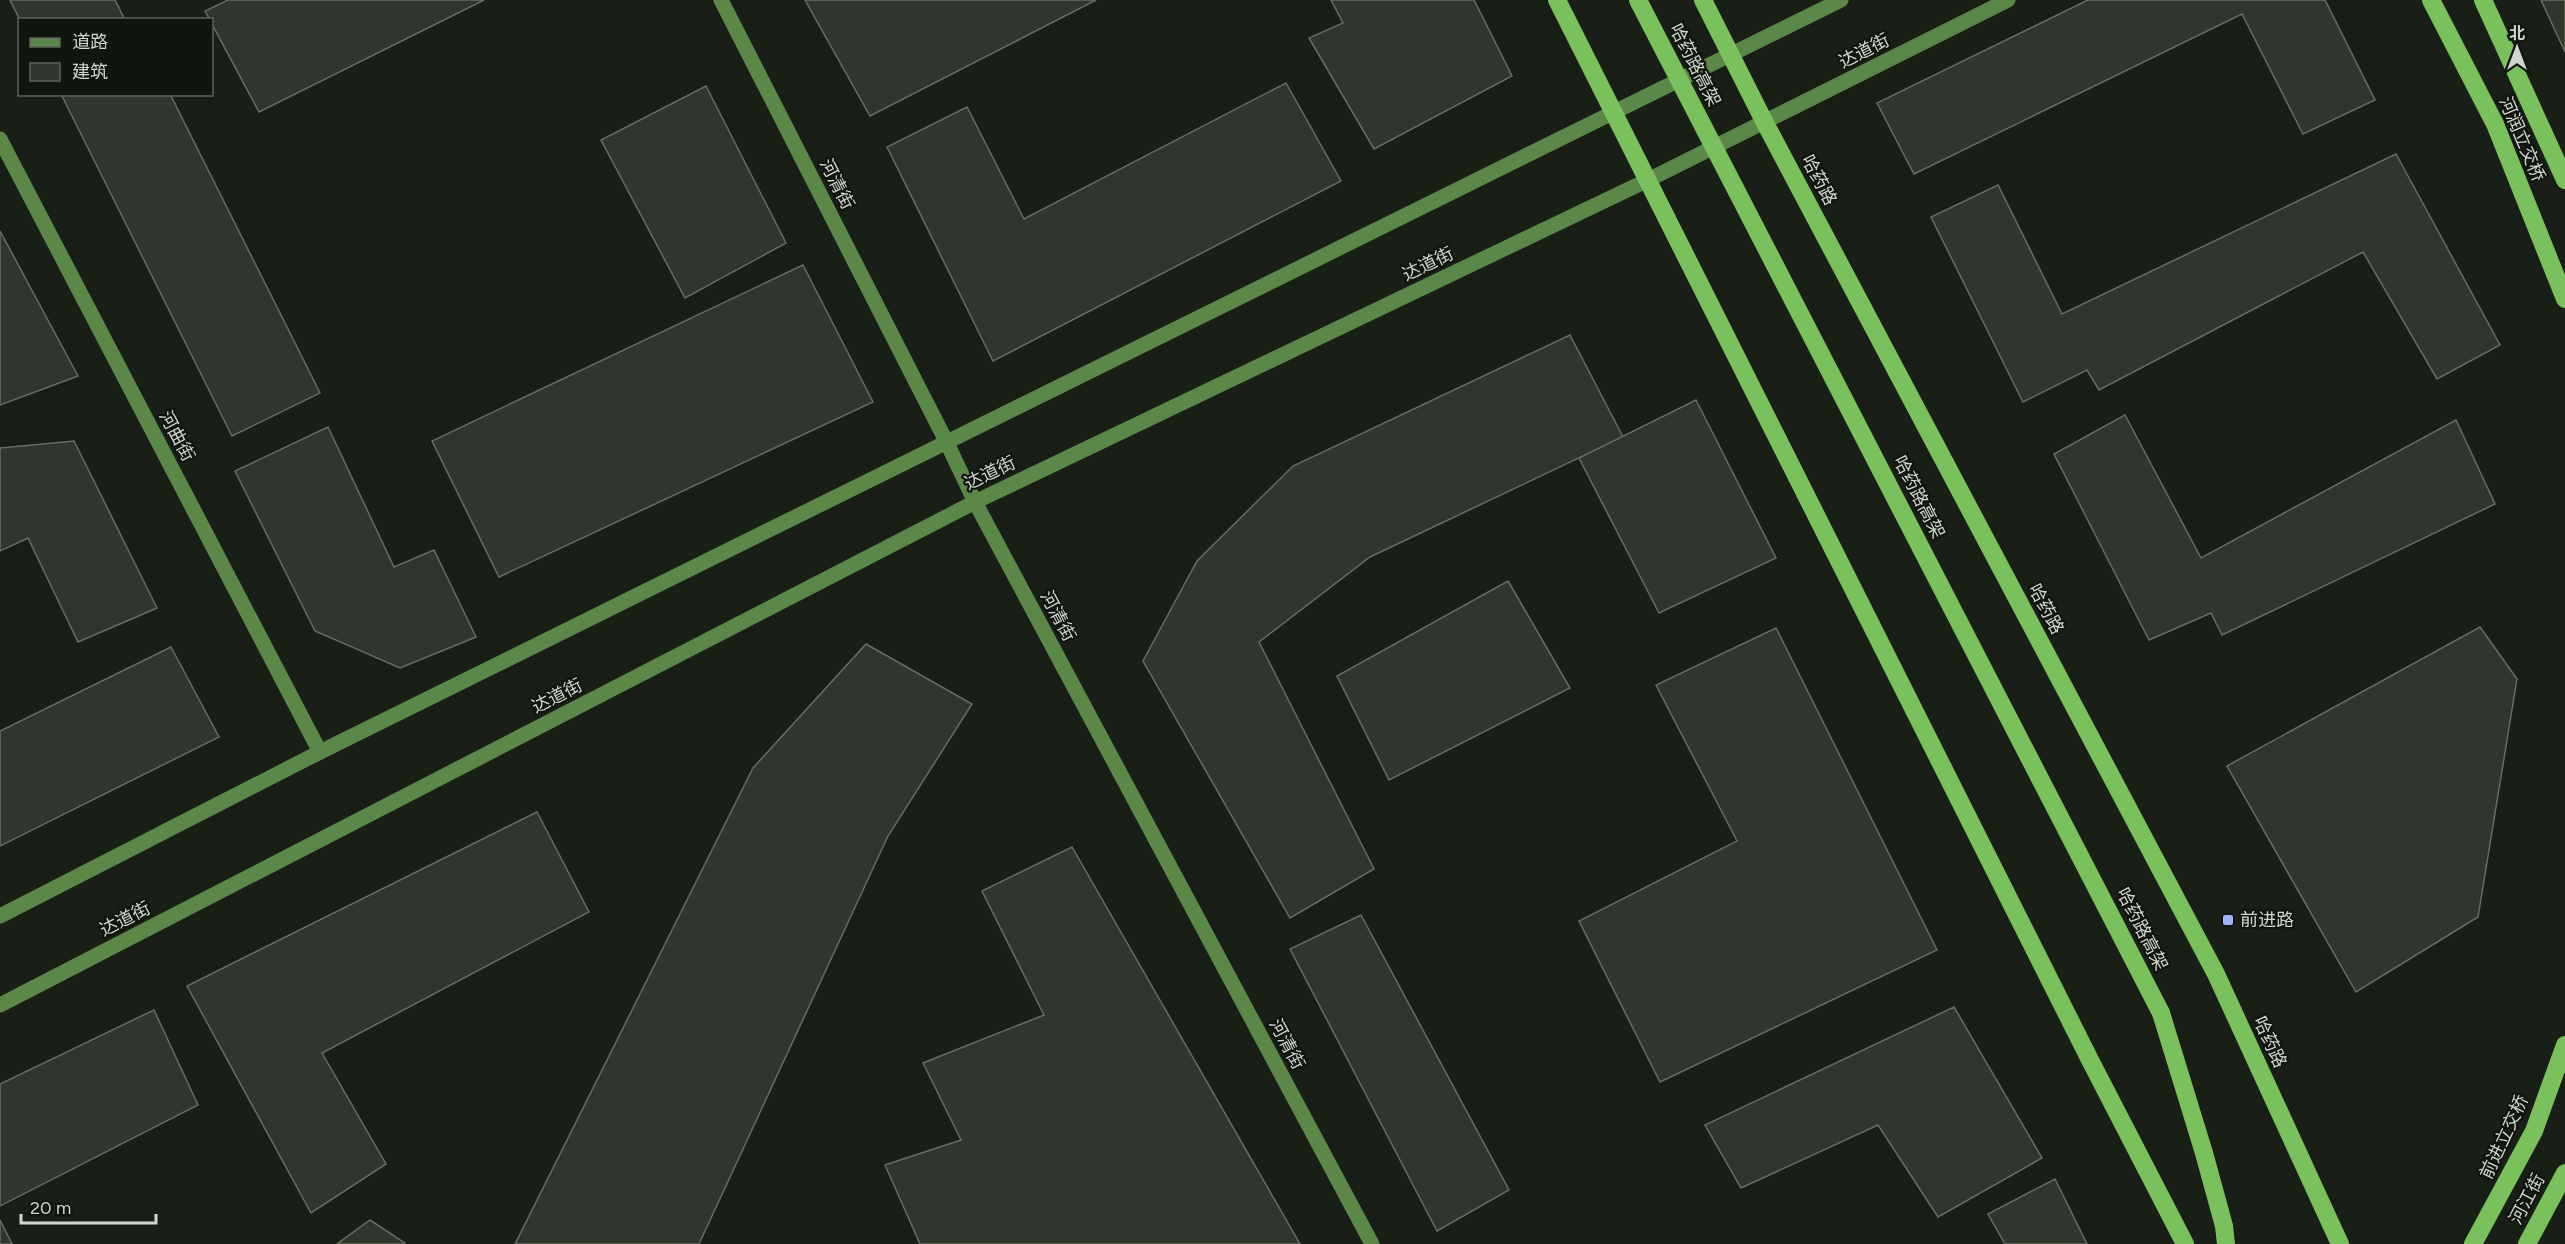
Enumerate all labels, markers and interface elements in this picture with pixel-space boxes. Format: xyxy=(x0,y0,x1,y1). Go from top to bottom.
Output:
legend xyxy=(18,18,213,96)
north arrow xyxy=(2487,18,2547,78)
street label: 哈药路高架 xyxy=(1665,20,1725,110)
text: 北 xyxy=(2509,24,2525,43)
street label: 达道街 xyxy=(1835,29,1893,73)
text: 道路 xyxy=(72,31,108,53)
text: 建筑 xyxy=(72,61,108,83)
street label: 河润立交桥 xyxy=(2494,93,2550,185)
street label: 哈药路 xyxy=(1797,151,1841,209)
street label: 河清街 xyxy=(815,155,859,213)
street label: 达道街 xyxy=(1399,242,1457,286)
street label: 河曲街 xyxy=(155,407,199,465)
street label: 达道街 xyxy=(961,451,1019,495)
street label: 哈药路高架 xyxy=(1889,452,1949,542)
street label: 哈药路 xyxy=(2024,580,2068,638)
street label: 河清街 xyxy=(1036,587,1080,645)
street label: 达道街 xyxy=(528,674,586,718)
street label: 哈药路高架 xyxy=(2112,884,2172,974)
street label: 达道街 xyxy=(96,897,154,941)
place label: 前进路 xyxy=(2240,909,2294,931)
marker: 前进路 xyxy=(2221,913,2235,927)
street label: 哈药路 xyxy=(2249,1013,2291,1071)
street label: 河清街 xyxy=(1265,1015,1309,1073)
street label: 前进立交桥 xyxy=(2475,1092,2533,1182)
street label: 河江街 xyxy=(2505,1170,2549,1228)
scale bar xyxy=(21,1187,156,1225)
text: 20 m xyxy=(30,1197,71,1219)

